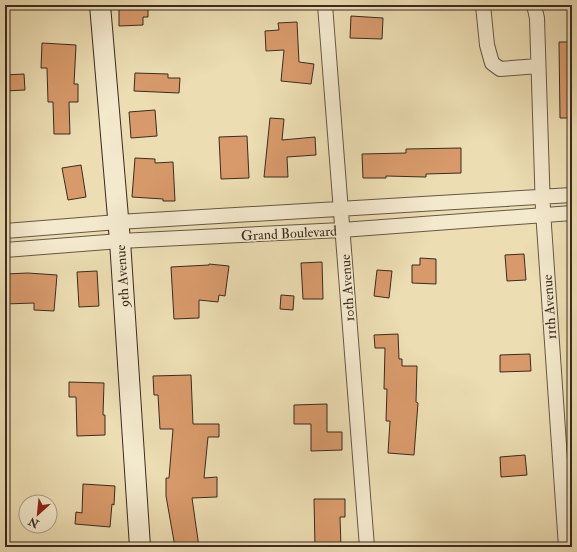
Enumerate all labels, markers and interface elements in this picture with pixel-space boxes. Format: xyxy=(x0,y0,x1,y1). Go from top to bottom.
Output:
street label: Grand Boulevard xyxy=(241,222,338,245)
street label: 9th Avenue xyxy=(112,244,133,309)
street label: 10th Avenue xyxy=(337,254,358,322)
street label: 11th Avenue xyxy=(539,274,560,340)
north arrow xyxy=(18,494,58,534)
text: N xyxy=(25,514,42,531)

